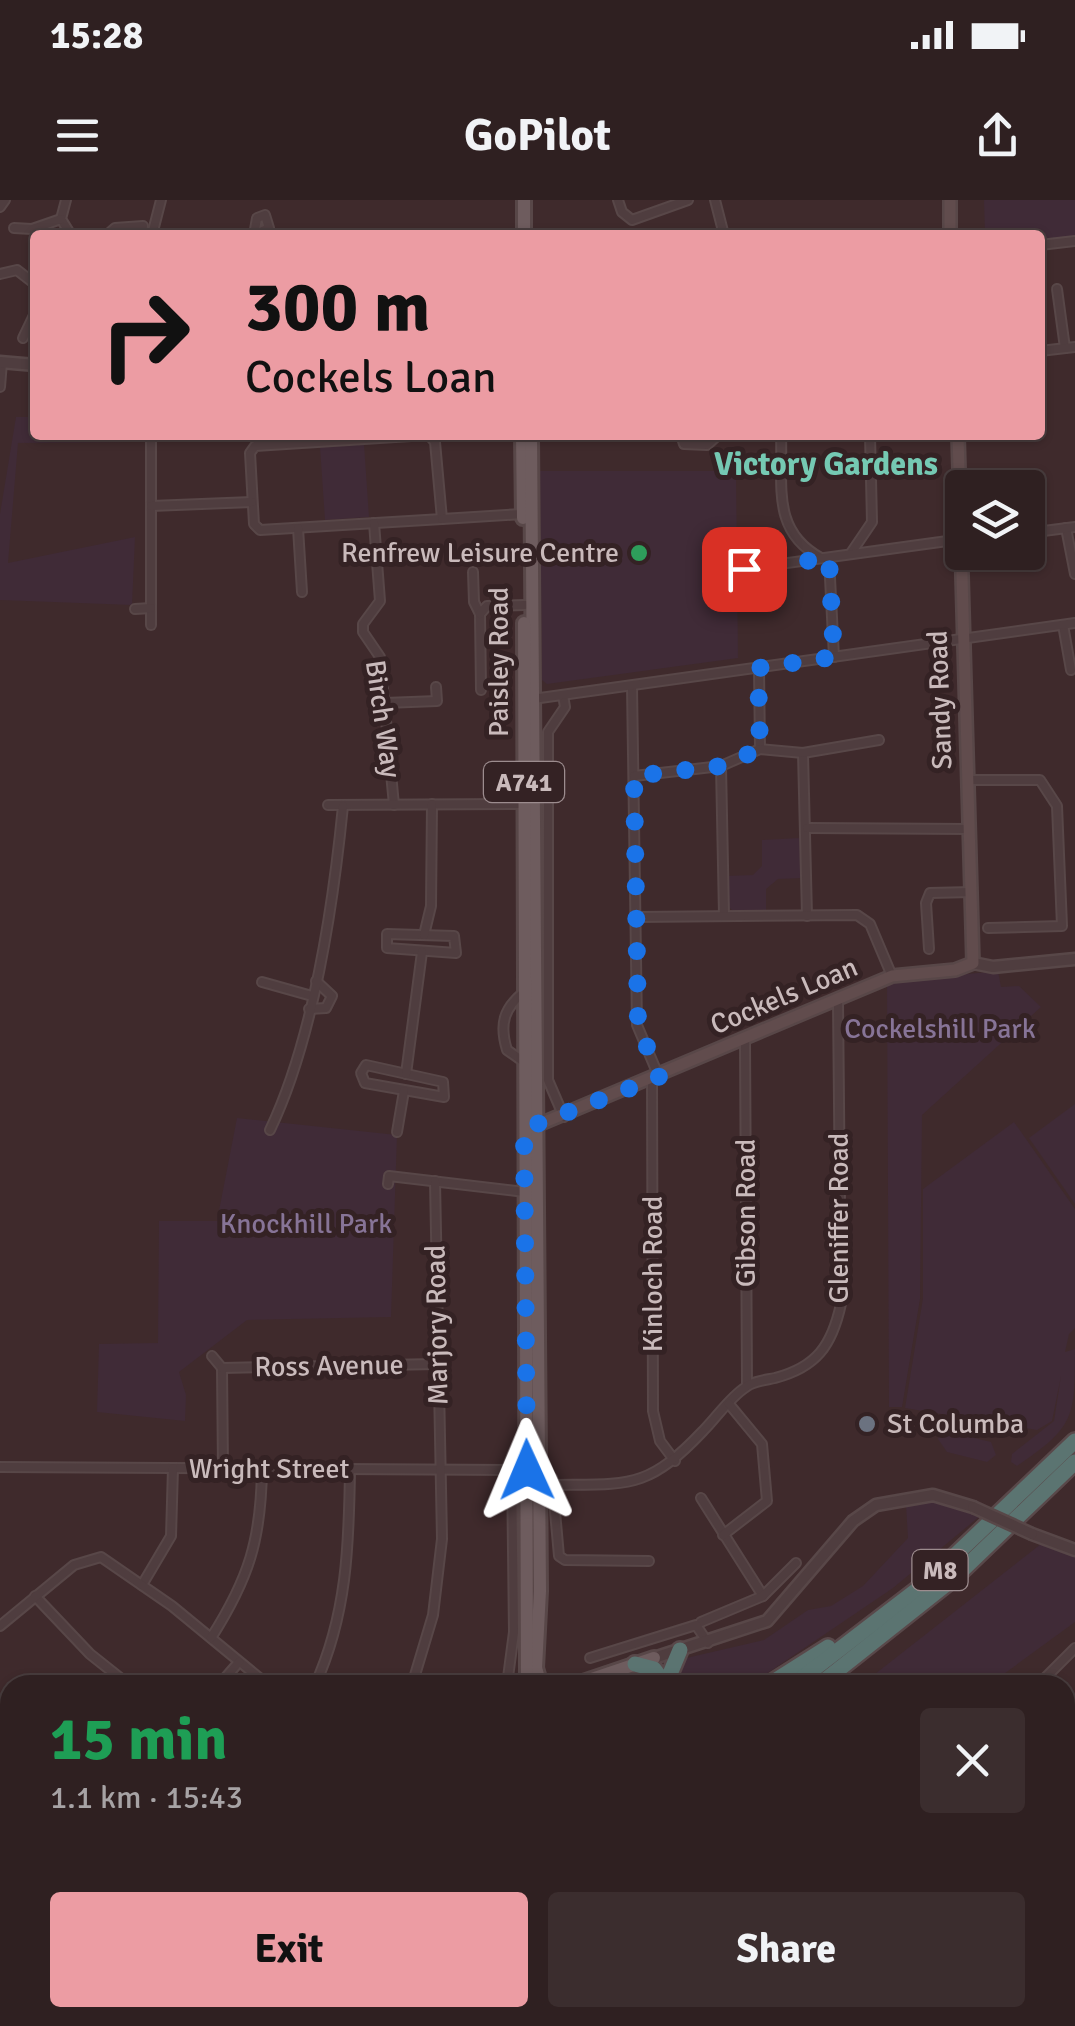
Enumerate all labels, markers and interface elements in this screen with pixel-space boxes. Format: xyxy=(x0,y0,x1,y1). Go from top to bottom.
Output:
text: 15:28 xyxy=(50,12,143,59)
icon: menu xyxy=(50,108,105,163)
text: GoPilot xyxy=(464,108,611,163)
icon: share xyxy=(970,108,1025,163)
text: 300 m xyxy=(245,264,430,350)
icon: right xyxy=(80,270,210,400)
text: Cockels Loan xyxy=(245,350,497,405)
district label: Victory Gardens xyxy=(714,445,938,484)
map controls xyxy=(945,470,1045,570)
button: layers xyxy=(945,470,1045,570)
pin xyxy=(702,527,787,612)
place label: Renfrew Leisure Centre xyxy=(341,536,619,570)
marker: Renfrew Leisure Centre xyxy=(628,542,650,564)
icon: arrive xyxy=(717,542,772,597)
street label: Paisley Road xyxy=(482,587,516,737)
street label: Sandy Road xyxy=(921,630,959,770)
street label: Birch Way xyxy=(358,658,408,780)
road number: A741 xyxy=(484,762,564,802)
street label: Cockels Loan xyxy=(705,950,863,1042)
park label: Cockelshill Park xyxy=(844,1012,1036,1046)
street label: Gleniffer Road xyxy=(822,1133,856,1303)
street label: Gibson Road xyxy=(729,1139,763,1287)
street label: Kinloch Road xyxy=(636,1196,670,1352)
park label: Knockhill Park xyxy=(220,1207,392,1241)
street label: Marjory Road xyxy=(419,1245,455,1405)
street label: Ross Avenue xyxy=(254,1348,404,1384)
place label: St Columba xyxy=(887,1407,1024,1441)
marker: St Columba xyxy=(856,1413,878,1435)
position arrow xyxy=(475,1418,579,1522)
street label: Wright Street xyxy=(189,1452,350,1486)
road number: M8 xyxy=(912,1550,968,1590)
text: 15 min xyxy=(50,1703,227,1777)
button: close xyxy=(920,1708,1025,1813)
text: 1.1 km · 15:43 xyxy=(50,1778,243,1817)
button: Exit xyxy=(50,1892,528,2007)
button: Share xyxy=(548,1892,1025,2007)

